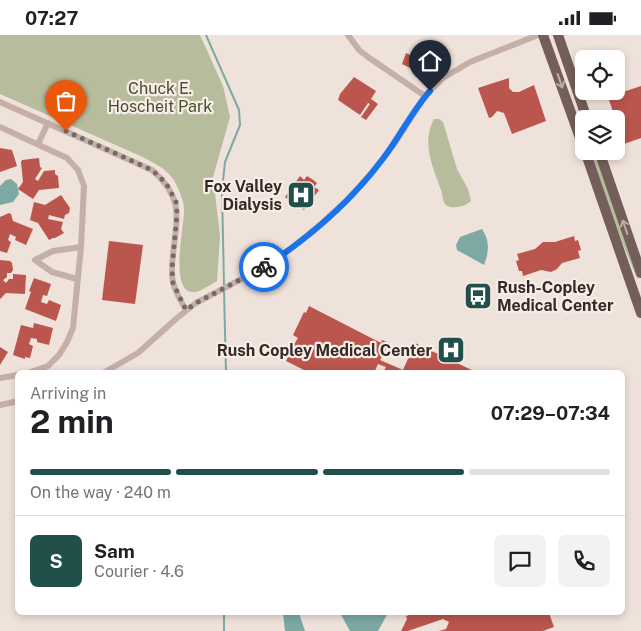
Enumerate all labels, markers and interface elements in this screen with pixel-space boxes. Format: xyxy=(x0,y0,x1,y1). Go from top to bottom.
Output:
text: 07:27 xyxy=(25,7,78,29)
pin xyxy=(409,40,451,91)
icon: home xyxy=(416,47,444,75)
map controls xyxy=(575,50,625,160)
button: locate xyxy=(575,50,625,100)
one-way arrow xyxy=(556,73,565,88)
park label: Chuck E. Hoscheit Park xyxy=(108,79,212,116)
pin xyxy=(45,80,87,131)
icon: bag xyxy=(52,87,80,115)
button: layers xyxy=(575,110,625,160)
place label: Fox Valley Dialysis xyxy=(204,177,282,214)
hospital icon: Fox Valley Dialysis xyxy=(286,180,316,210)
one-way arrow xyxy=(620,219,629,235)
courier xyxy=(239,242,289,292)
icon: bike xyxy=(250,253,278,281)
place label: Rush-Copley Medical Center xyxy=(497,278,614,315)
bus stop icon: Rush-Copley Medical Center xyxy=(463,281,493,311)
hospital icon: Rush Copley Medical Center xyxy=(436,335,466,365)
place label: Rush Copley Medical Center xyxy=(217,341,432,360)
text: Arriving in xyxy=(30,384,106,403)
text: 07:29–07:34 xyxy=(491,402,610,424)
text: 2 min xyxy=(30,403,114,440)
text: On the way · 240 m xyxy=(30,483,171,502)
button: chat xyxy=(494,535,546,587)
button: phone xyxy=(558,535,610,587)
text: Sam xyxy=(94,540,135,562)
text: S xyxy=(49,550,63,572)
text: Courier · 4.6 xyxy=(94,562,184,581)

